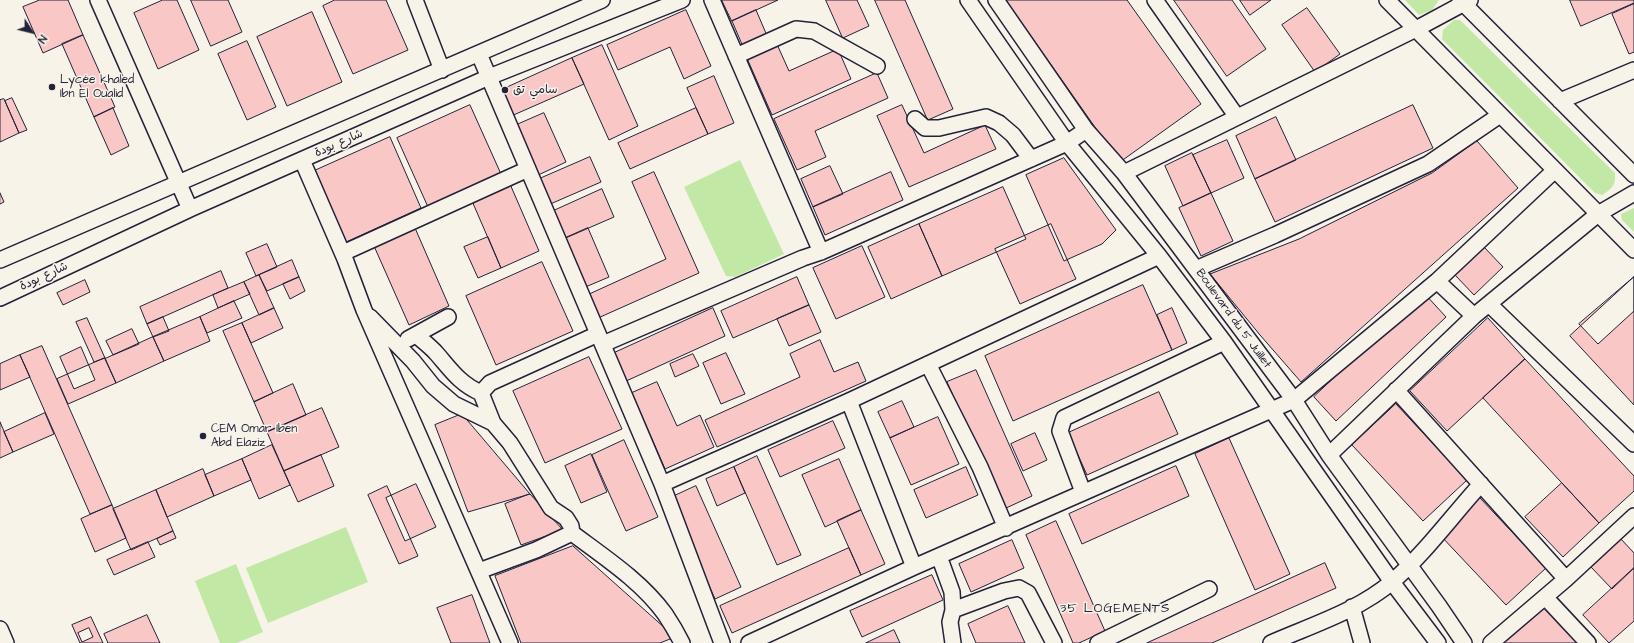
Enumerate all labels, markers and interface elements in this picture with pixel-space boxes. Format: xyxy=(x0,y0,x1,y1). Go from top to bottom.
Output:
north arrow xyxy=(12,12,52,52)
text: N xyxy=(34,32,50,46)
place label: Lycée khaled Ibn El Oualid xyxy=(60,73,134,101)
marker: Lycée khaled Ibn El Oualid xyxy=(47,82,57,92)
place label: سامي تق xyxy=(513,83,557,97)
marker: سامي تق xyxy=(500,85,510,95)
street label: شارع بودة xyxy=(312,127,366,161)
street label: شارع بودة xyxy=(18,260,70,294)
street label: Boulevard du 5 Juillet xyxy=(1192,266,1274,372)
place label: CEM Omar Iben Abd Elaziz xyxy=(211,422,297,450)
marker: CEM Omar Iben Abd Elaziz xyxy=(198,431,208,441)
district label: 35 LOGEMENTS xyxy=(1060,601,1170,617)

